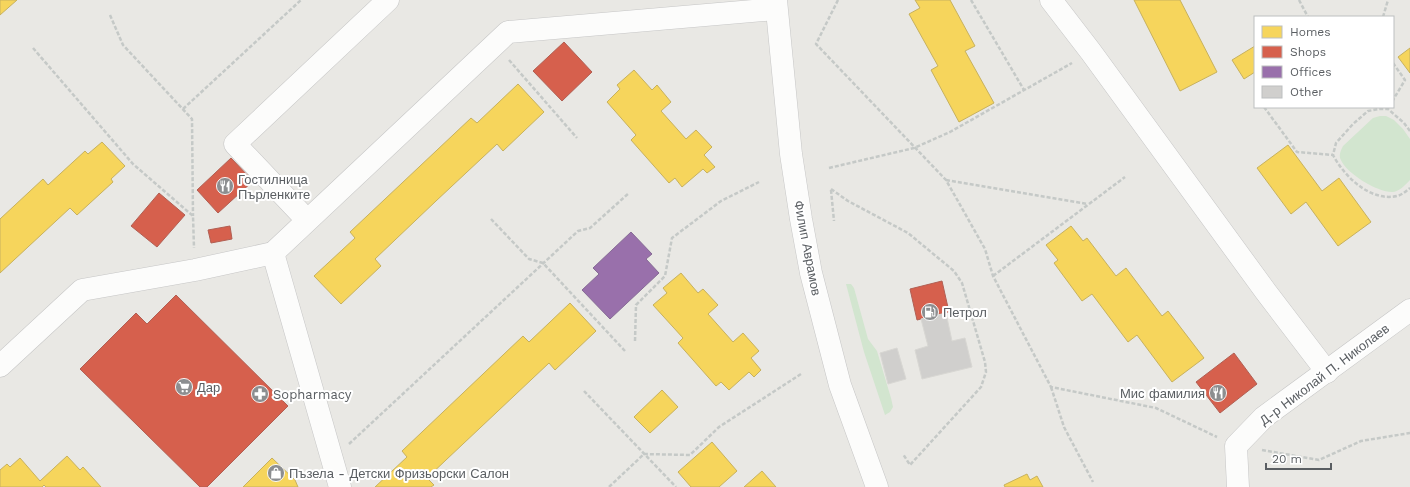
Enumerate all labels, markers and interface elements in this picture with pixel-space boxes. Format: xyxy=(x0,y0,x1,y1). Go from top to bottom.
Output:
legend xyxy=(1254,16,1394,108)
text: Homes xyxy=(1290,25,1331,39)
text: Shops xyxy=(1290,45,1326,59)
text: Offices xyxy=(1290,65,1332,79)
text: Other xyxy=(1290,85,1323,99)
place label: Гостилница Пърленките xyxy=(238,172,310,202)
restaurant icon: Гостилница Пърленките xyxy=(215,176,235,196)
street label: Филип Аврамов xyxy=(791,199,824,297)
fuel station icon: Петрол xyxy=(920,302,940,322)
place label: Петрол xyxy=(943,305,987,320)
street label: Д-р Николай П. Николаев xyxy=(1256,321,1392,428)
supermarket icon: Дар xyxy=(174,377,194,397)
place label: Дар xyxy=(197,380,220,395)
restaurant icon: Мис фамилия xyxy=(1208,383,1228,403)
pharmacy icon: Sopharmacy xyxy=(250,384,270,404)
place label: Мис фамилия xyxy=(1120,386,1205,401)
place label: Sopharmacy xyxy=(273,387,352,402)
scale bar xyxy=(1266,445,1331,471)
text: 20 m xyxy=(1272,452,1302,466)
shop icon: Пъзела - Детски Фризьорски Салон xyxy=(266,463,286,483)
place label: Пъзела - Детски Фризьорски Салон xyxy=(289,466,509,481)

